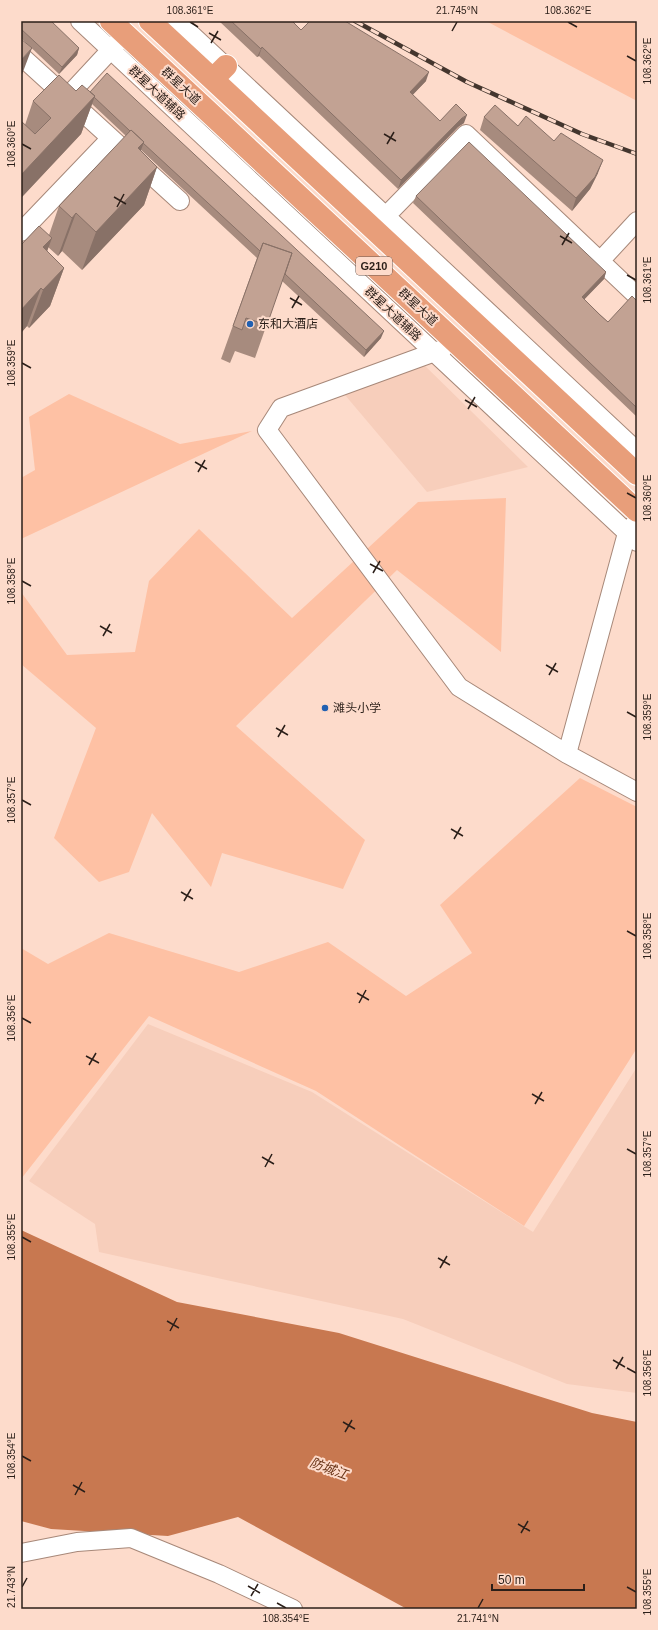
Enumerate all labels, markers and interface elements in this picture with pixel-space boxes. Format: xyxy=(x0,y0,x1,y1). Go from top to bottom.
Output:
text: 108.361°E xyxy=(167,5,214,16)
text: 21.745°N xyxy=(436,5,478,16)
text: 108.362°E xyxy=(545,5,592,16)
text: 108.362°E xyxy=(642,37,653,84)
street label: 群星大道辅路 xyxy=(126,63,188,123)
street label: 群星大道 xyxy=(159,65,203,107)
text: 108.360°E xyxy=(6,120,17,167)
text: 108.361°E xyxy=(642,256,653,303)
road number: G210 xyxy=(356,257,392,275)
street label: 群星大道辅路 xyxy=(362,284,424,344)
street label: 群星大道 xyxy=(396,286,440,328)
place label: 东和大酒店 xyxy=(258,317,318,331)
marker: 东和大酒店 xyxy=(245,319,255,329)
text: 108.359°E xyxy=(6,339,17,386)
text: 108.360°E xyxy=(642,474,653,521)
text: 108.358°E xyxy=(6,557,17,604)
text: 108.359°E xyxy=(642,693,653,740)
place label: 滩头小学 xyxy=(333,701,381,715)
marker: 滩头小学 xyxy=(320,703,330,713)
text: 108.357°E xyxy=(6,776,17,823)
text: 108.358°E xyxy=(642,912,653,959)
text: 108.356°E xyxy=(6,994,17,1041)
text: 108.357°E xyxy=(642,1130,653,1177)
text: 108.355°E xyxy=(6,1213,17,1260)
text: 108.356°E xyxy=(642,1349,653,1396)
text: 108.354°E xyxy=(6,1432,17,1479)
water label: 防城江 xyxy=(308,1455,352,1483)
text: 21.743°N xyxy=(6,1566,17,1608)
scale bar xyxy=(492,1566,584,1592)
text: 108.355°E xyxy=(642,1568,653,1615)
text: 50 m xyxy=(498,1573,525,1587)
text: 108.354°E xyxy=(263,1613,310,1624)
text: 21.741°N xyxy=(457,1613,499,1624)

